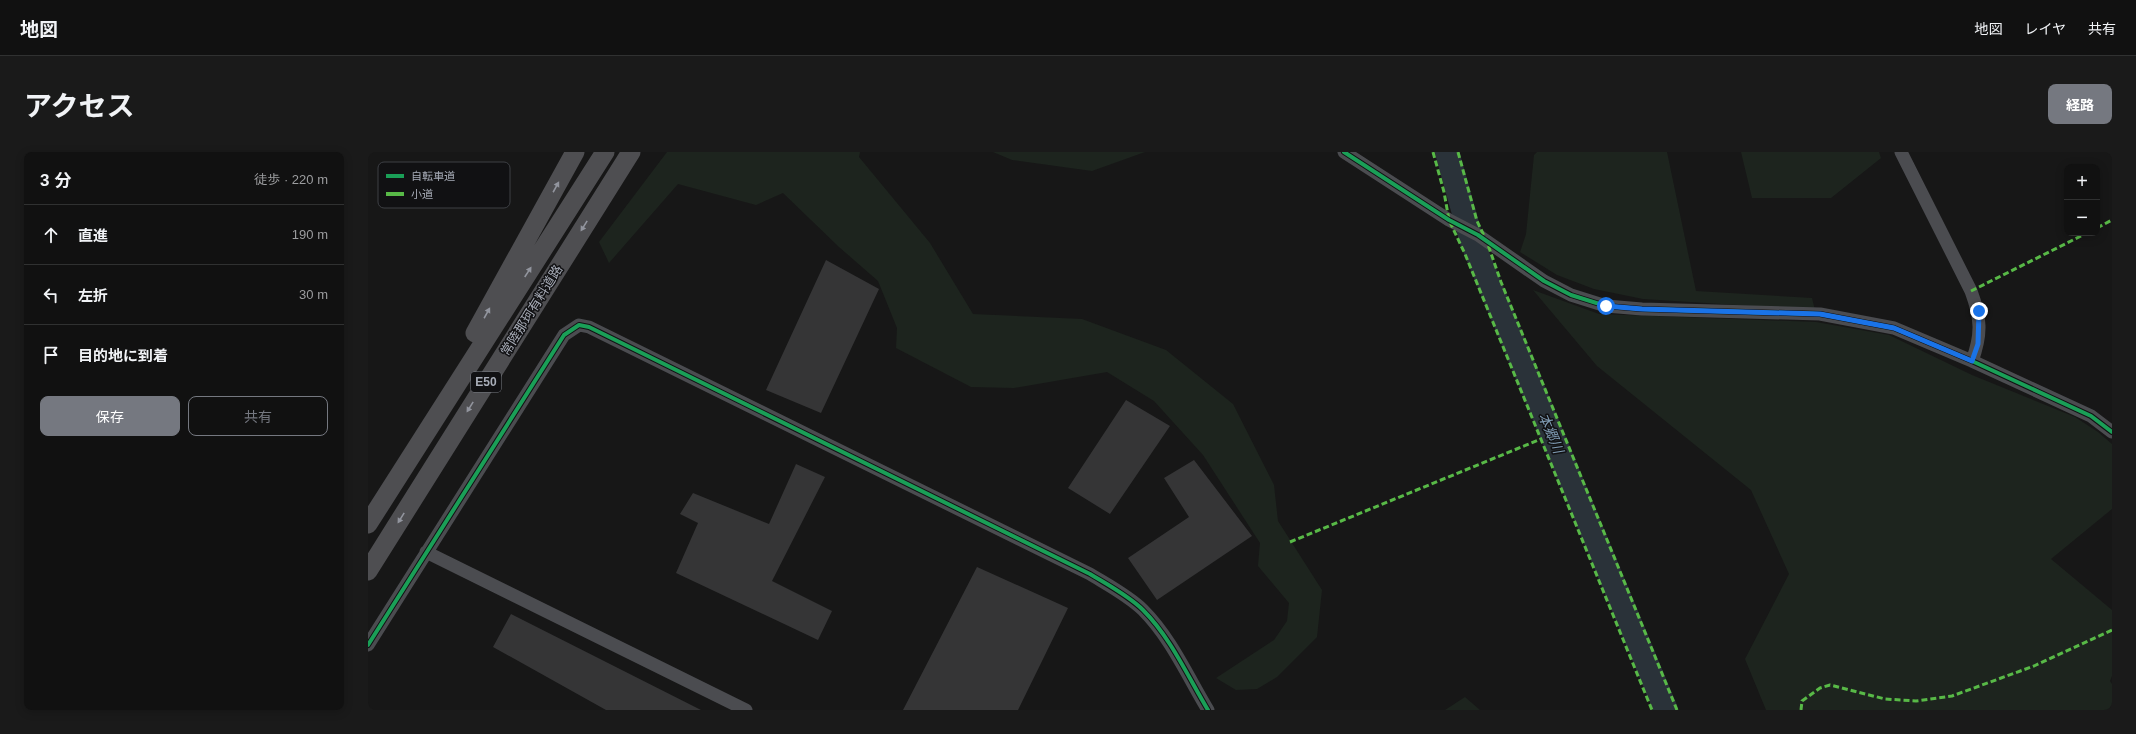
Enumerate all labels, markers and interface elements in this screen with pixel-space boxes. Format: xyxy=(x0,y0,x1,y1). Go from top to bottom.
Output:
text: 地図 xyxy=(20,19,58,40)
text: 地図 xyxy=(1974,21,2002,37)
text: レイヤ xyxy=(2024,21,2066,37)
text: 共有 xyxy=(2088,21,2116,37)
button: 経路 xyxy=(2048,84,2112,124)
text: アクセス xyxy=(24,91,135,122)
legend xyxy=(378,162,510,208)
map controls xyxy=(2064,164,2100,236)
button: + xyxy=(2064,164,2100,200)
text: 自転車道 xyxy=(411,170,455,182)
text: 3 分 xyxy=(40,171,71,190)
text: 徒歩 · 220 m xyxy=(254,172,328,187)
one-way arrow xyxy=(553,181,559,192)
text: 小道 xyxy=(411,188,433,200)
button: − xyxy=(2064,200,2100,236)
one-way arrow xyxy=(580,221,588,231)
icon: ahead xyxy=(40,224,62,246)
text: 直進 xyxy=(78,227,108,244)
text: 190 m xyxy=(292,227,328,242)
street label: 常陸那珂有料道路 xyxy=(498,262,565,358)
one-way arrow xyxy=(524,267,532,277)
icon: left xyxy=(40,284,62,306)
text: 左折 xyxy=(78,287,108,304)
text: 30 m xyxy=(299,287,328,302)
route start xyxy=(1597,297,1615,315)
route end xyxy=(1970,302,1988,320)
one-way arrow xyxy=(483,307,490,319)
icon: arrive xyxy=(40,344,62,366)
text: 目的地に到着 xyxy=(78,347,168,364)
road number: E50 xyxy=(471,372,501,392)
button: 保存 xyxy=(40,396,180,436)
button: 共有 xyxy=(188,396,328,436)
one-way arrow xyxy=(466,402,474,412)
water label: 本郷川 xyxy=(1535,411,1567,457)
one-way arrow xyxy=(398,512,405,523)

